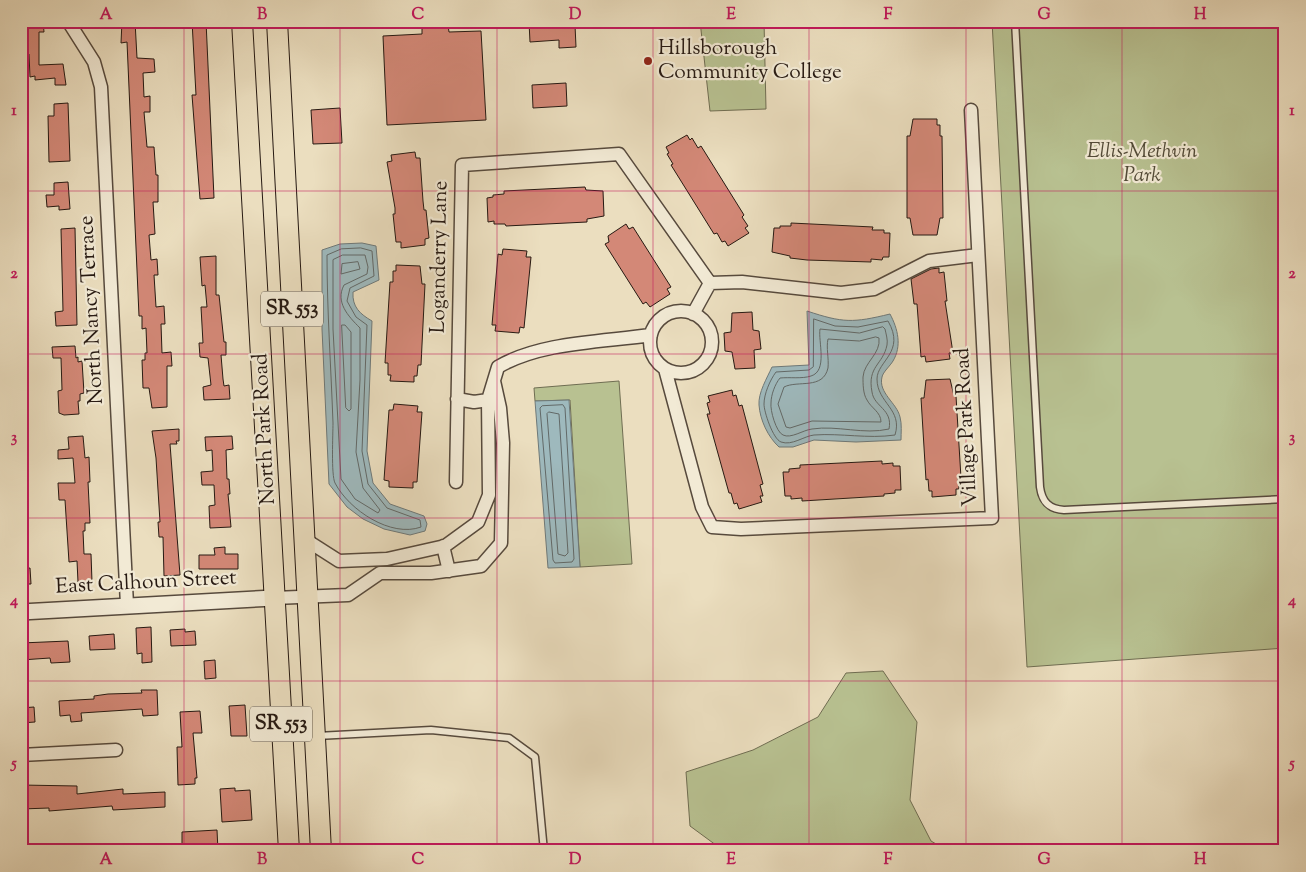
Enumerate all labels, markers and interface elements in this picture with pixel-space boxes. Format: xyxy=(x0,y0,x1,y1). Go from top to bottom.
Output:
text: A xyxy=(100,4,113,27)
text: B xyxy=(257,4,267,27)
text: C xyxy=(412,4,425,27)
text: D xyxy=(569,4,582,27)
text: E xyxy=(726,4,736,27)
text: F xyxy=(884,4,893,27)
text: G xyxy=(1037,4,1051,27)
text: H xyxy=(1194,4,1207,27)
place label: Hillsborough Community College xyxy=(658,34,842,88)
marker: Hillsborough Community College xyxy=(642,55,654,67)
text: 1 xyxy=(11,100,17,123)
text: 1 xyxy=(1289,100,1295,123)
park label: Ellis-Methvin Park xyxy=(1087,137,1197,191)
street label: Loganderry Lane xyxy=(424,180,456,334)
street label: North Nancy Terrace xyxy=(72,215,112,405)
text: 2 xyxy=(10,263,18,286)
text: 2 xyxy=(1288,263,1296,286)
road number: SR 553 xyxy=(261,292,323,326)
street label: Village Park Road xyxy=(948,347,986,507)
street label: North Park Road xyxy=(246,352,284,506)
text: 3 xyxy=(11,427,18,450)
text: 3 xyxy=(1289,427,1296,450)
street label: East Calhoun Street xyxy=(55,563,237,603)
text: 4 xyxy=(9,590,18,613)
text: 4 xyxy=(1287,590,1296,613)
road number: SR 553 xyxy=(250,706,312,742)
text: 5 xyxy=(9,753,17,776)
text: 5 xyxy=(1287,753,1295,776)
text: A xyxy=(100,849,113,872)
text: B xyxy=(257,849,267,872)
text: C xyxy=(412,849,425,872)
text: D xyxy=(569,849,582,872)
text: E xyxy=(726,849,736,872)
text: F xyxy=(884,849,893,872)
text: G xyxy=(1037,849,1051,872)
text: H xyxy=(1194,849,1207,872)

